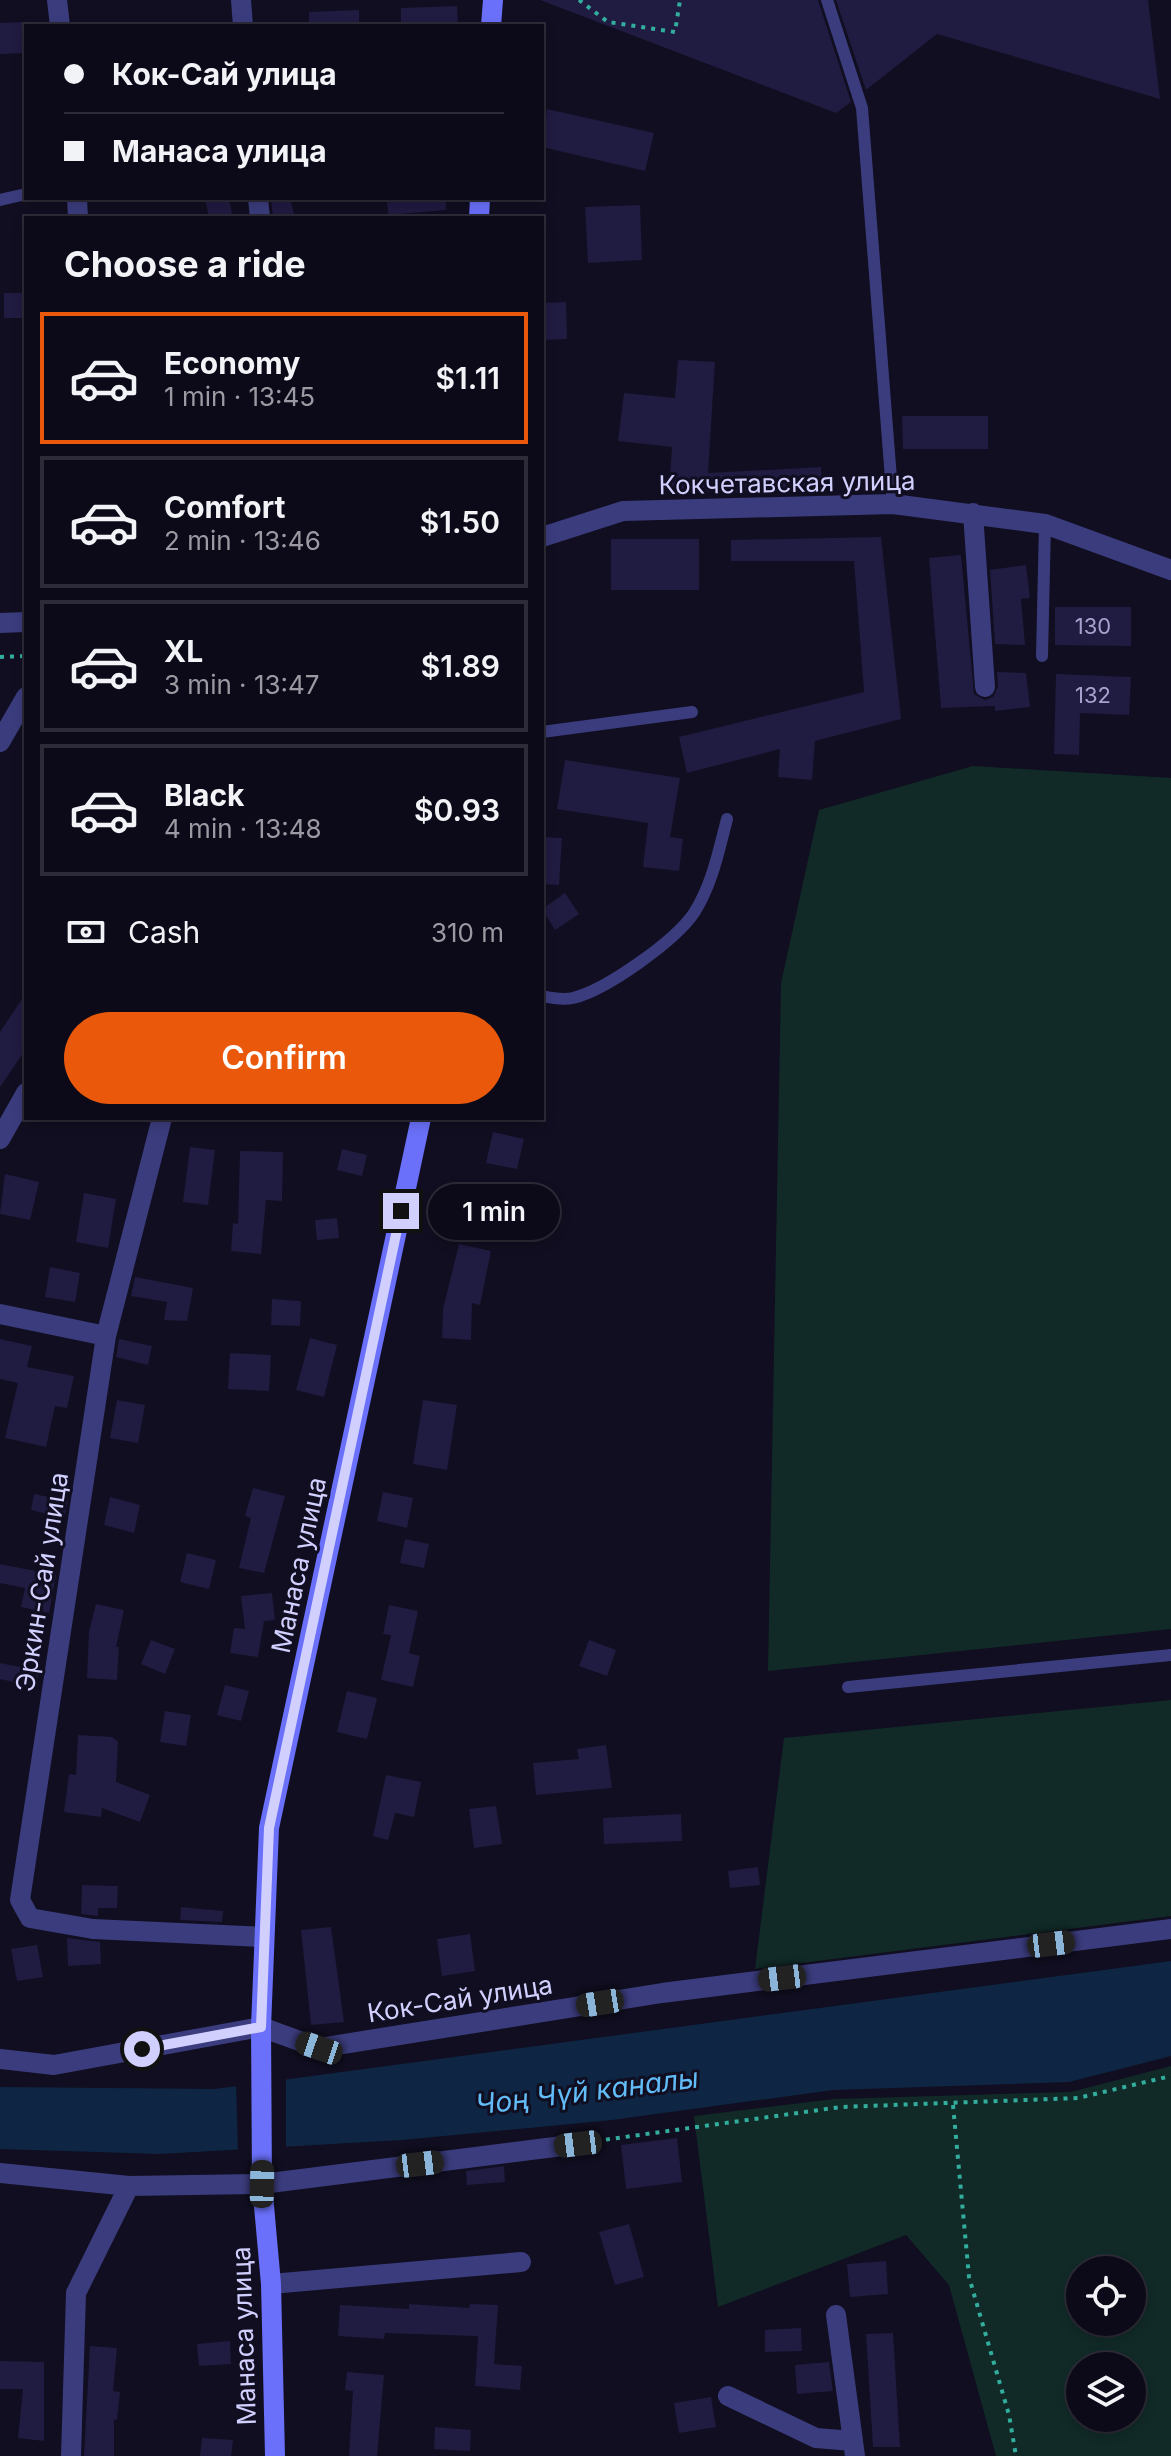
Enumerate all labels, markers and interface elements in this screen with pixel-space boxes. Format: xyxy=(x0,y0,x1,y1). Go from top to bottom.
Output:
text: Кок-Сай улица xyxy=(112,56,337,92)
text: Манаса улица xyxy=(112,133,327,169)
text: Choose a ride xyxy=(64,242,306,286)
icon: car xyxy=(68,342,140,414)
text: Economy xyxy=(164,345,300,381)
text: $1.11 xyxy=(436,360,500,396)
text: 1 min · 13:45 xyxy=(164,381,315,412)
street label: Кокчетавская улица xyxy=(658,465,916,500)
icon: car xyxy=(68,486,140,558)
text: Comfort xyxy=(164,489,285,525)
text: $1.50 xyxy=(420,504,500,540)
text: 2 min · 13:46 xyxy=(164,525,321,556)
house number: 130 xyxy=(1075,613,1111,639)
icon: car xyxy=(68,630,140,702)
text: XL xyxy=(164,633,203,669)
text: $1.89 xyxy=(421,648,500,684)
text: 3 min · 13:47 xyxy=(164,669,320,700)
house number: 132 xyxy=(1075,682,1111,708)
icon: car xyxy=(68,774,140,846)
text: Black xyxy=(164,777,244,813)
text: $0.93 xyxy=(414,792,500,828)
text: 4 min · 13:48 xyxy=(164,813,322,844)
icon: cash xyxy=(64,910,108,954)
text: Cash xyxy=(128,914,200,950)
text: 310 m xyxy=(431,917,504,948)
button: Confirm xyxy=(64,1012,504,1104)
callout: 1 min xyxy=(429,1183,561,1239)
route end xyxy=(383,1193,419,1229)
text: 1 min xyxy=(462,1196,526,1227)
street label: Эркин-Сай улица xyxy=(9,1470,74,1694)
street label: Манаса улица xyxy=(265,1474,332,1656)
car xyxy=(1026,1929,1076,1959)
car xyxy=(757,1963,807,1993)
street label: Кок-Сай улица xyxy=(365,1969,555,2028)
car xyxy=(574,1987,626,2019)
car xyxy=(292,2029,346,2067)
route start xyxy=(124,2031,160,2067)
water label: Чоң Чүй каналы xyxy=(474,2060,700,2122)
car xyxy=(553,2129,603,2159)
car xyxy=(395,2149,445,2179)
car xyxy=(250,2160,274,2208)
street label: Манаса улица xyxy=(225,2246,262,2426)
map controls xyxy=(1066,2256,1146,2432)
button: locate xyxy=(1066,2256,1146,2336)
button: layers xyxy=(1066,2352,1146,2432)

